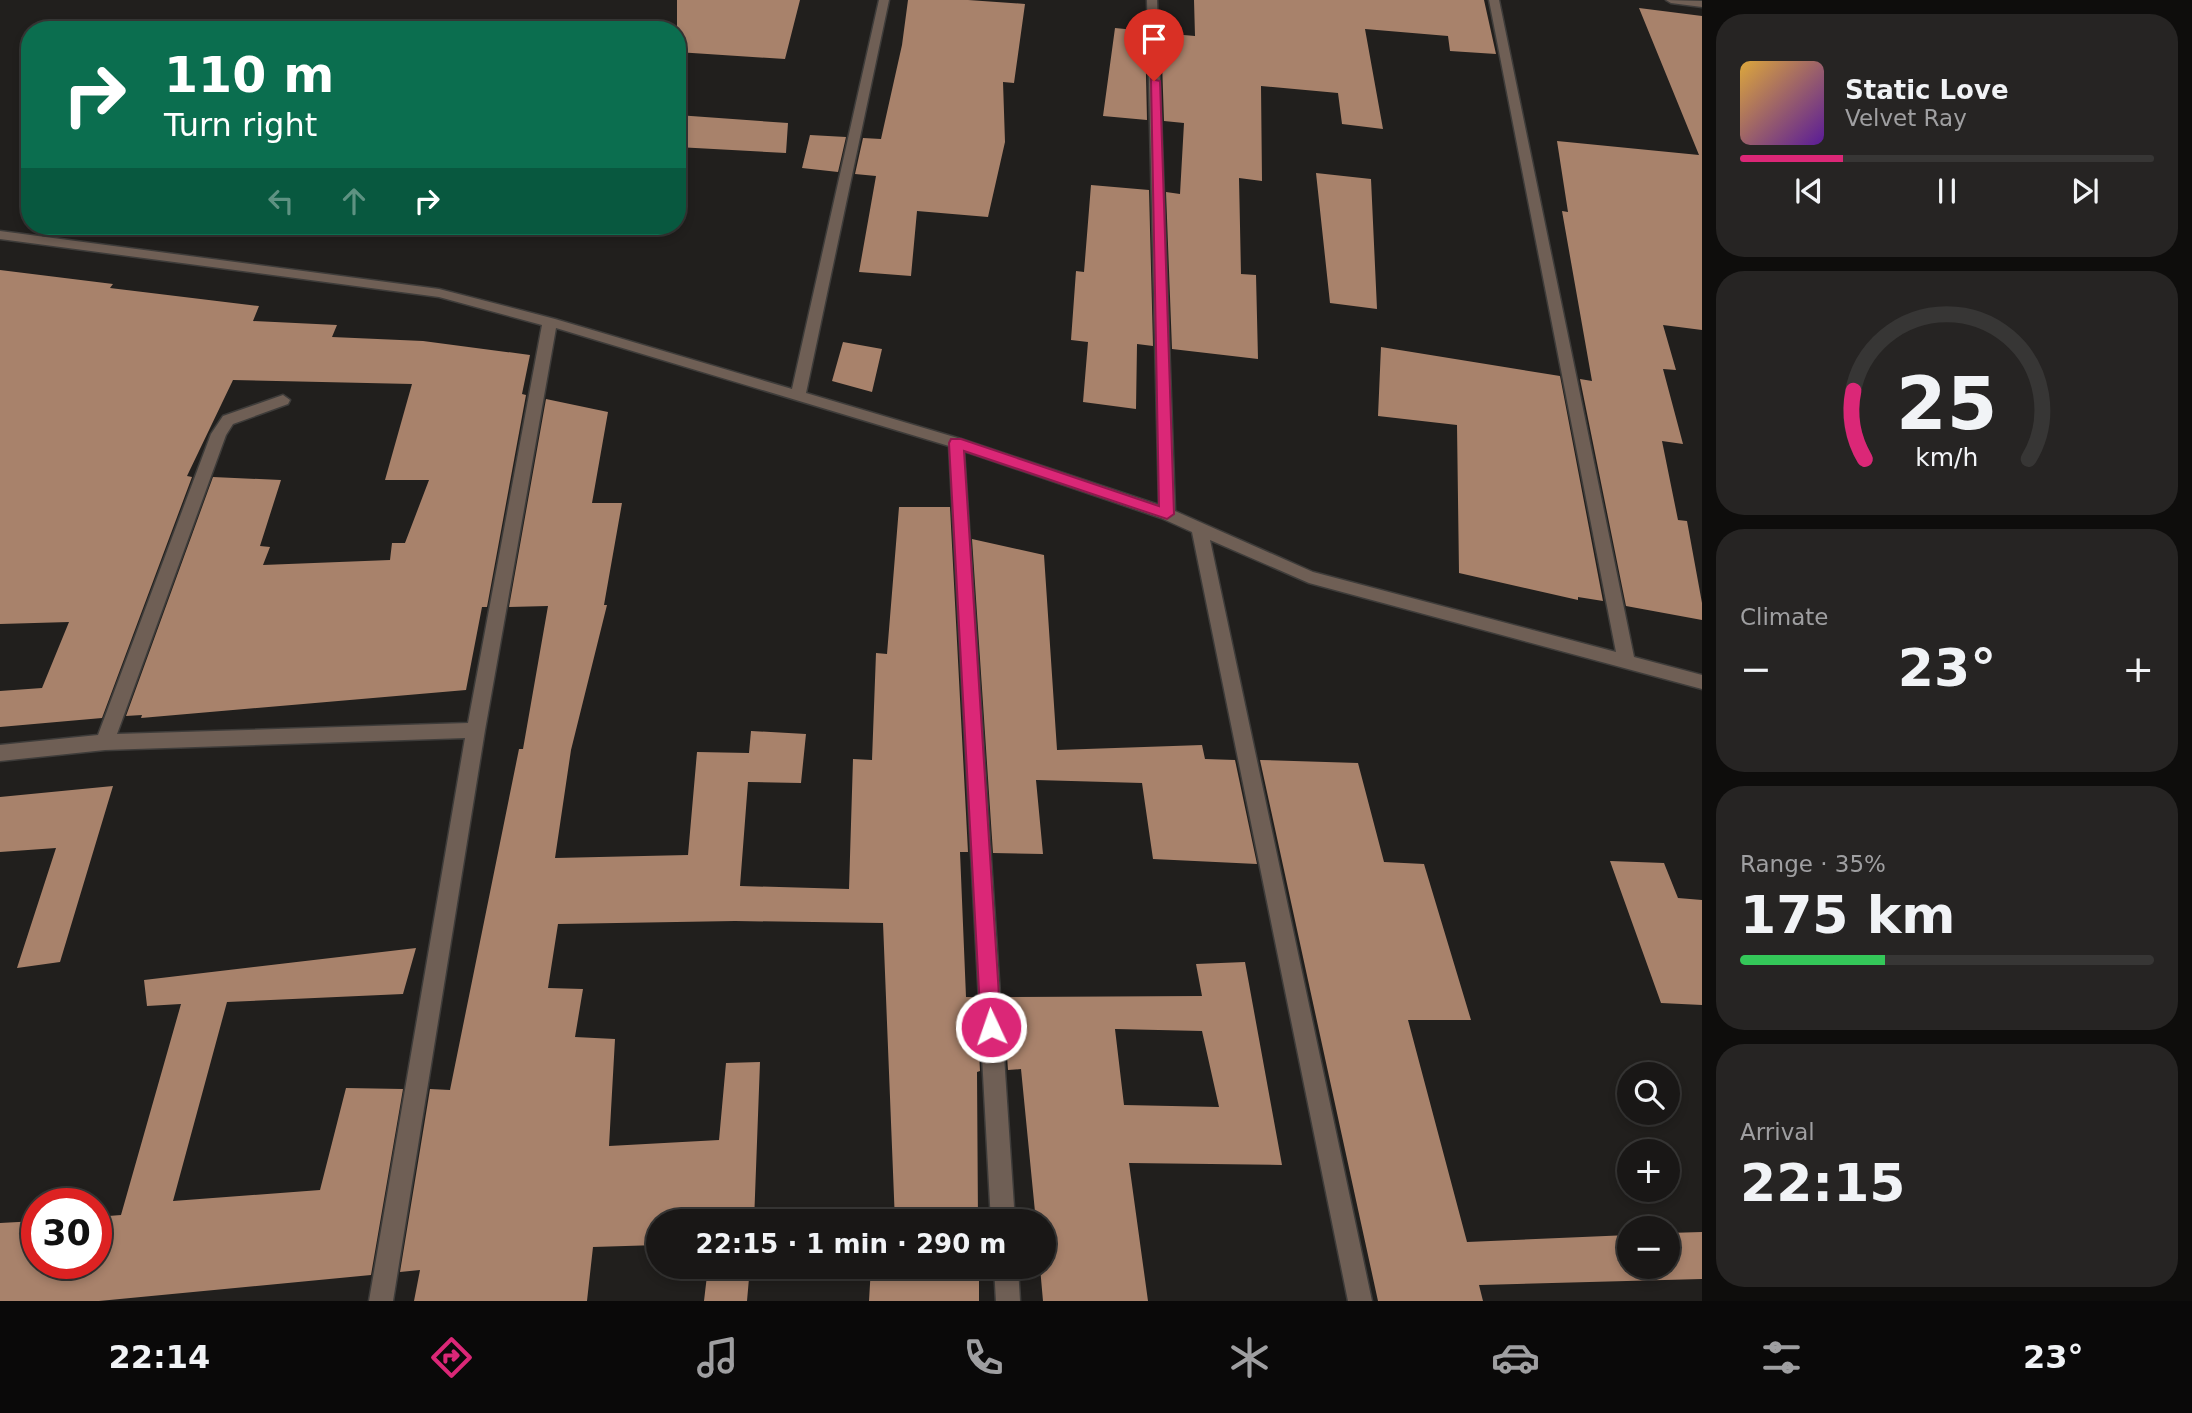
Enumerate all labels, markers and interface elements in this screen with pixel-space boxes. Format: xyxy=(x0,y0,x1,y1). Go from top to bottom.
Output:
pin xyxy=(1124,9,1184,81)
icon: arrive xyxy=(1135,20,1173,58)
text: 110 m xyxy=(164,47,334,104)
icon: right xyxy=(49,49,140,140)
text: Static Love xyxy=(1845,75,2009,105)
text: Velvet Ray xyxy=(1845,105,1967,131)
text: Turn right xyxy=(164,106,317,144)
icon: previous xyxy=(1790,172,1828,210)
icon: pause xyxy=(1928,172,1966,210)
icon: next xyxy=(2066,172,2104,210)
icon: left xyxy=(262,182,300,220)
icon: ahead xyxy=(335,182,373,220)
icon: right xyxy=(408,182,446,220)
text: 25 xyxy=(1896,362,1998,447)
text: km/h xyxy=(1915,443,1979,472)
text: Climate xyxy=(1740,604,1829,630)
text: 23° xyxy=(1898,638,1996,698)
text: − xyxy=(1740,647,1772,691)
text: + xyxy=(2122,647,2154,691)
text: Range · 35% xyxy=(1740,851,1886,877)
text: 175 km xyxy=(1740,885,1955,945)
position arrow xyxy=(954,990,1028,1064)
map controls xyxy=(1617,1062,1680,1279)
button: search xyxy=(1617,1062,1680,1125)
text: Arrival xyxy=(1740,1119,1815,1145)
button: + xyxy=(1617,1139,1680,1202)
text: 22:15 xyxy=(1740,1153,1906,1213)
speed limit sign: 30 xyxy=(21,1188,112,1279)
button: − xyxy=(1617,1216,1680,1279)
text: 22:15 · 1 min · 290 m xyxy=(696,1229,1006,1259)
icon: directions xyxy=(427,1333,476,1382)
icon: music xyxy=(693,1333,742,1382)
icon: phone xyxy=(959,1333,1008,1382)
icon: climate xyxy=(1225,1333,1274,1382)
icon: car xyxy=(1491,1333,1540,1382)
icon: filters xyxy=(1757,1333,1806,1382)
text: 22:14 xyxy=(108,1338,210,1376)
text: 23° xyxy=(2023,1338,2083,1376)

